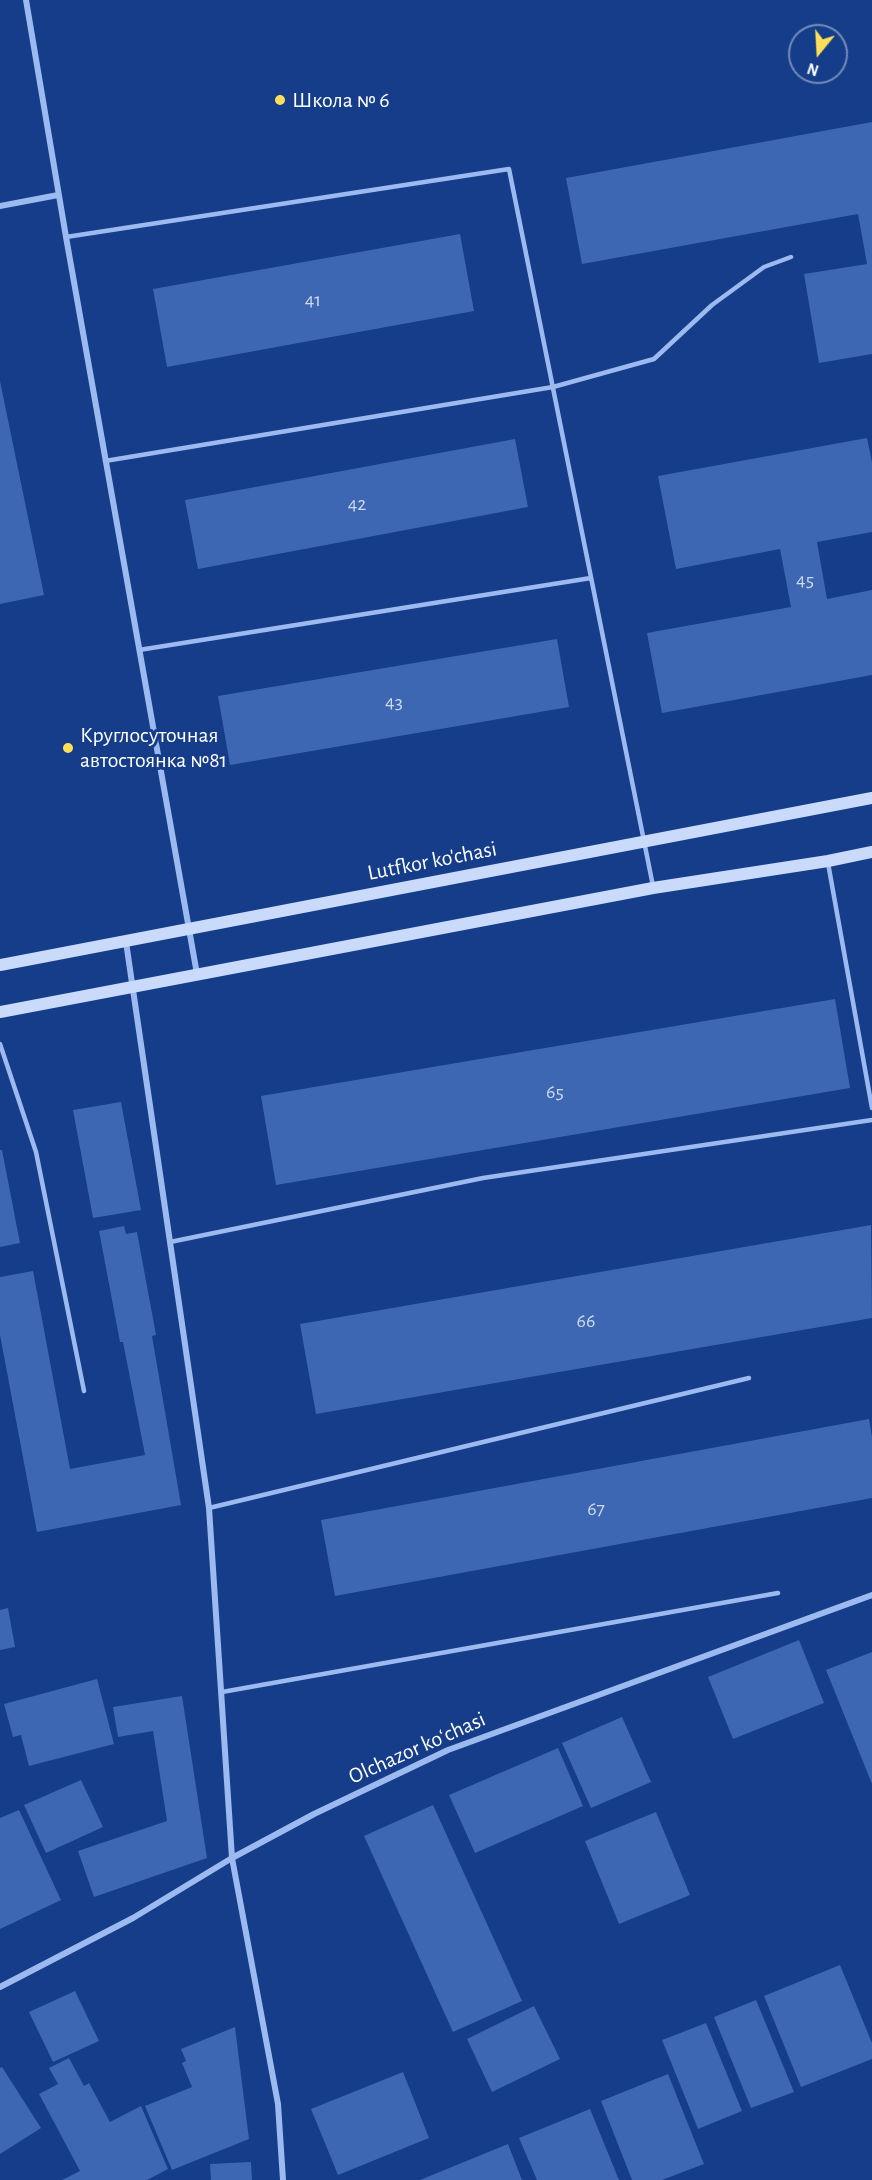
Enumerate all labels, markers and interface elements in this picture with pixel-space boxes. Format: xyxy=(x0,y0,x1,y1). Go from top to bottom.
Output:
north arrow xyxy=(788,24,848,84)
text: N xyxy=(805,60,821,79)
place label: Школа № 6 xyxy=(292,87,390,113)
marker: Школа № 6 xyxy=(273,93,287,107)
house number: 41 xyxy=(305,288,321,312)
house number: 42 xyxy=(348,492,366,516)
house number: 45 xyxy=(796,568,814,592)
house number: 43 xyxy=(385,690,403,714)
place label: Круглосуточная автостоянка №81 xyxy=(80,722,227,774)
marker: Круглосуточная автостоянка №81 xyxy=(61,741,75,755)
street label: Lutfkor ko'chasi xyxy=(365,836,499,886)
house number: 65 xyxy=(546,1080,564,1104)
house number: 66 xyxy=(577,1309,595,1333)
house number: 67 xyxy=(587,1497,605,1521)
street label: Olchazor koʻchasi xyxy=(344,1706,490,1790)

